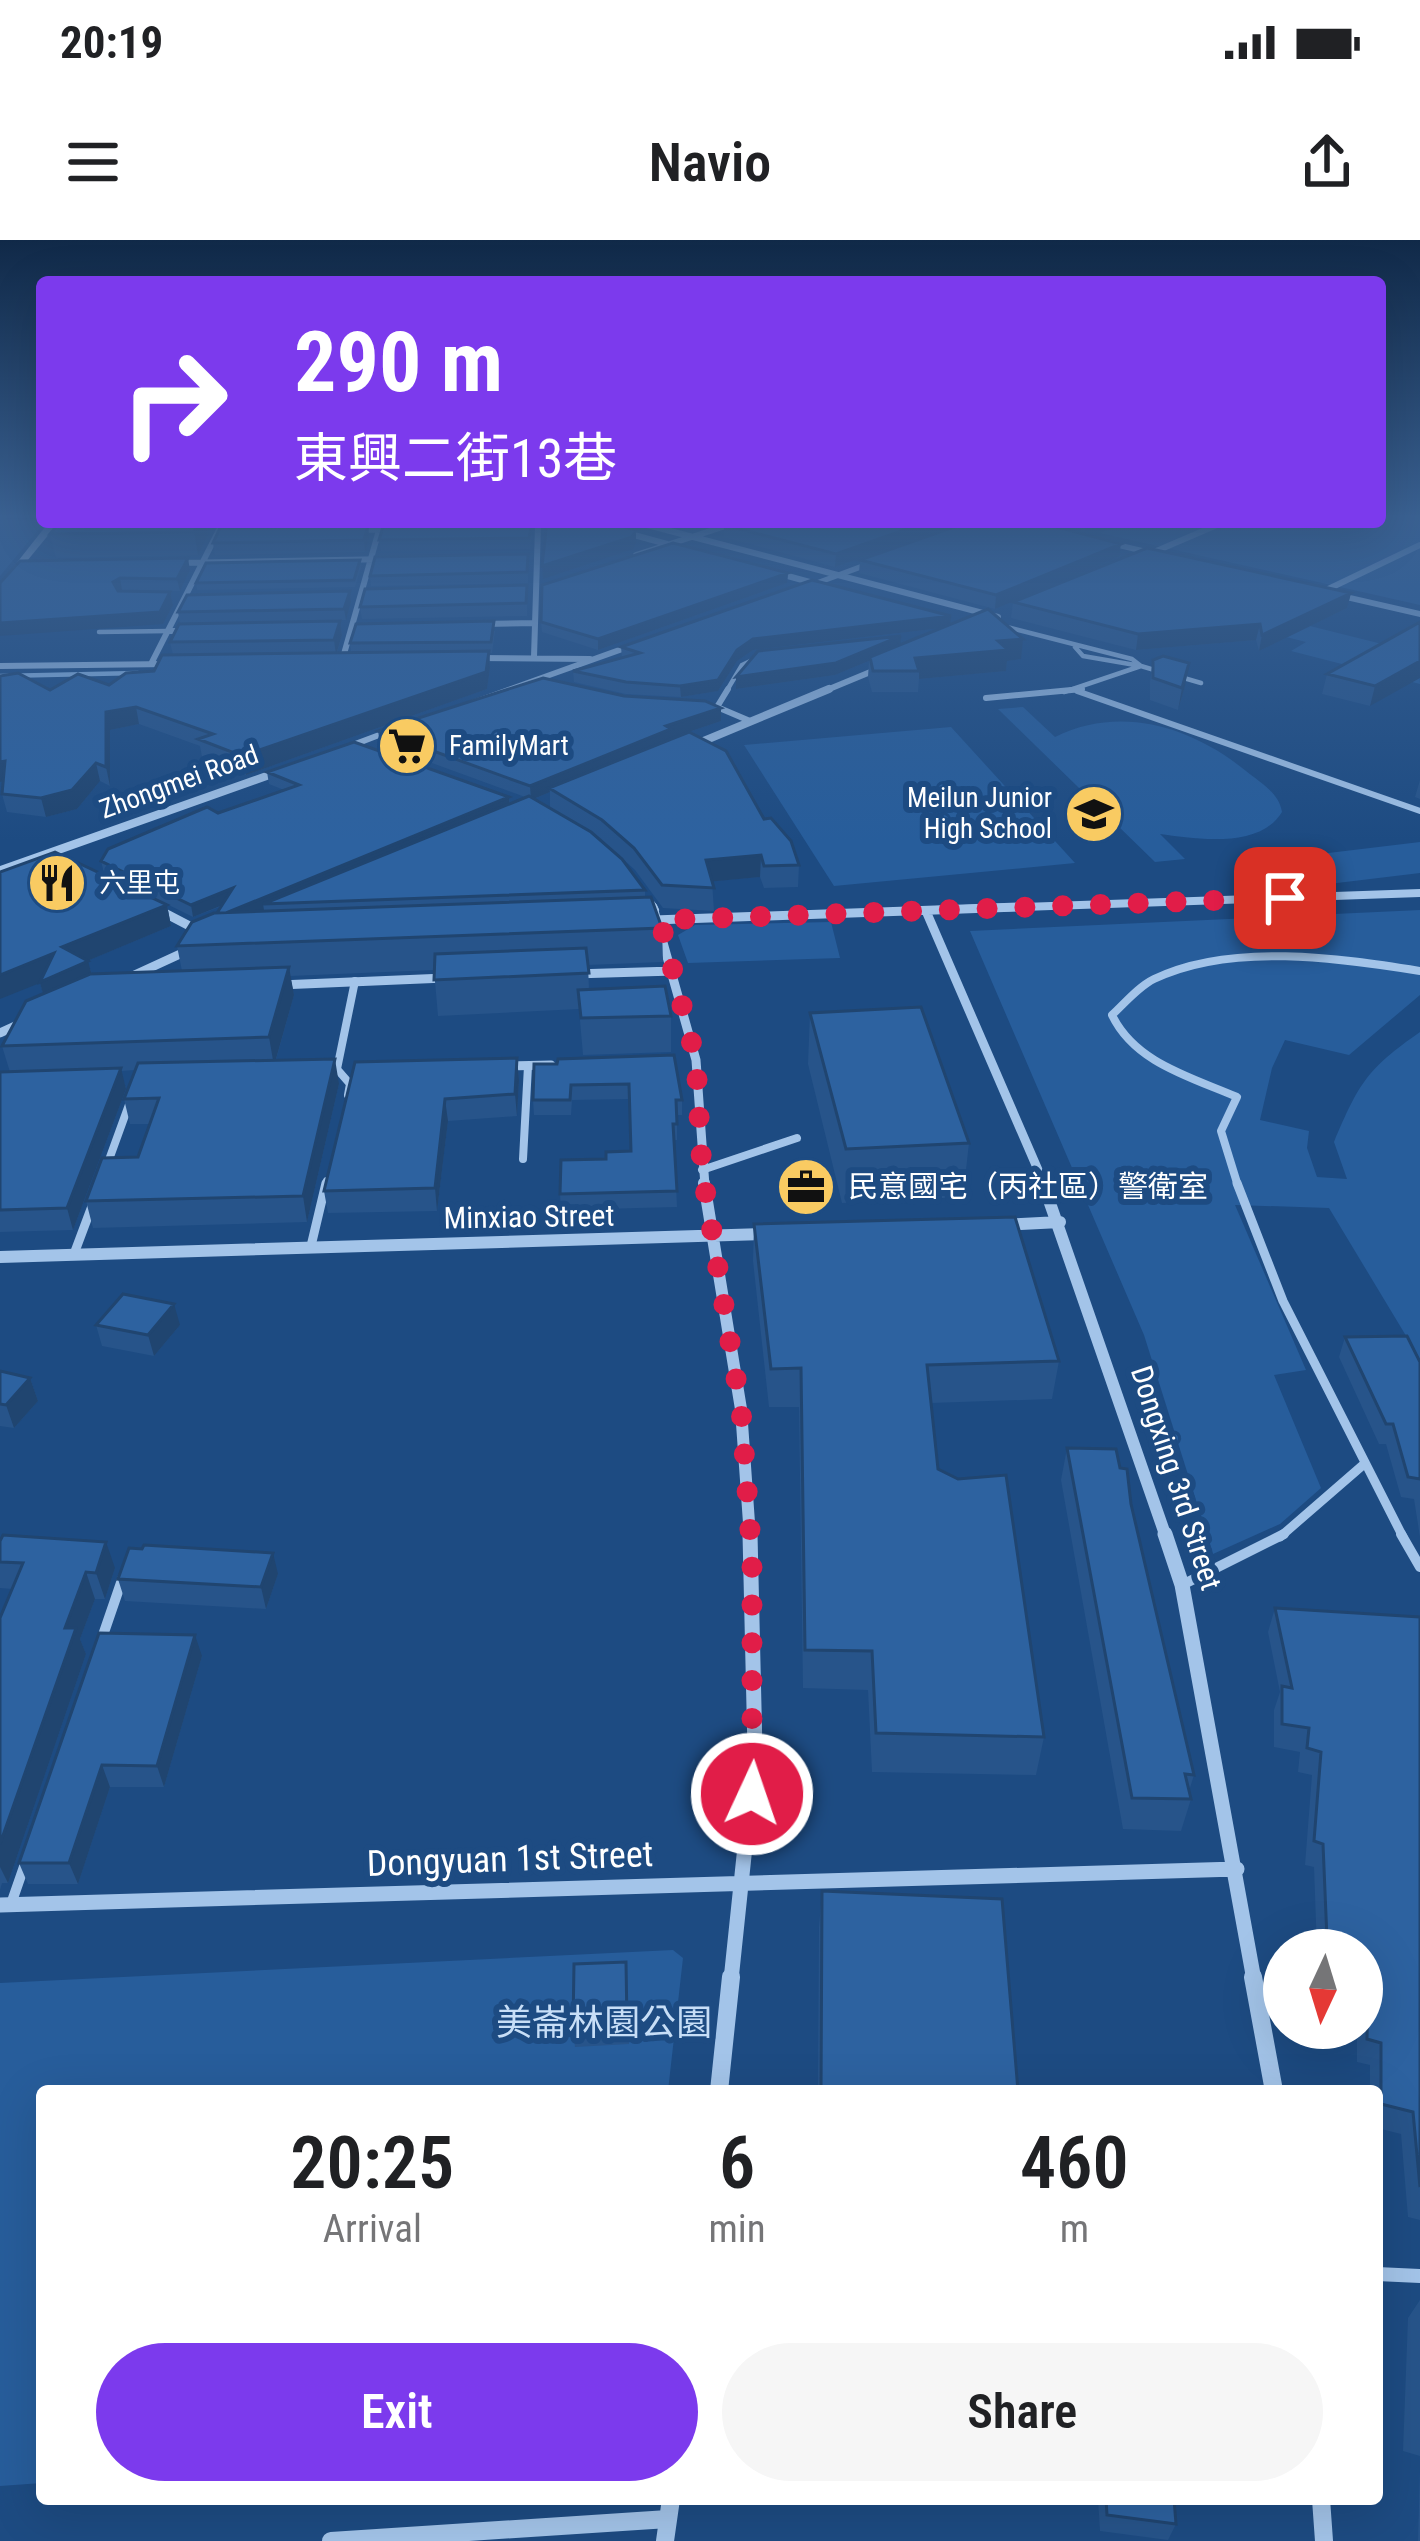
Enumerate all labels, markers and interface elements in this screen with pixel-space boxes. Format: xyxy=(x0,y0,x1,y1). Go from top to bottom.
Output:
text: 20:19 xyxy=(60,16,163,69)
icon: menu xyxy=(60,129,126,195)
icon: share xyxy=(1294,129,1360,195)
text: Navio xyxy=(649,131,771,194)
text: 290 m xyxy=(294,313,503,412)
icon: right xyxy=(96,324,252,480)
text: 東興二街13巷 xyxy=(294,427,617,490)
supermarket icon: FamilyMart xyxy=(376,715,438,777)
place label: FamilyMart xyxy=(449,730,569,762)
street label: Zhongmei Road xyxy=(95,738,263,826)
place label: Meilun Junior High School xyxy=(907,782,1052,845)
school or university icon: Meilun Junior High School xyxy=(1063,783,1125,845)
pin xyxy=(1234,847,1336,949)
restaurant icon: 六里屯 xyxy=(26,852,88,914)
icon: arrive xyxy=(1252,865,1318,931)
place label: 六里屯 xyxy=(99,867,180,899)
office icon: 民意國宅（丙社區）警衛室 xyxy=(775,1156,837,1218)
place label: 民意國宅（丙社區）警衛室 xyxy=(848,1169,1208,1204)
street label: Minxiao Street xyxy=(443,1198,615,1235)
street label: Dongxing 3rd Street xyxy=(1124,1361,1229,1594)
position arrow xyxy=(689,1731,815,1857)
street label: Dongyuan 1st Street xyxy=(366,1833,654,1885)
north arrow xyxy=(1263,1929,1383,2049)
map controls xyxy=(1263,1929,1383,2049)
park label: 美崙林園公園 xyxy=(496,2002,712,2044)
text: 20:25 xyxy=(290,2121,454,2206)
text: 6 xyxy=(719,2121,755,2206)
text: 460 xyxy=(1020,2121,1129,2206)
text: Arrival xyxy=(323,2206,422,2252)
text: min xyxy=(709,2206,766,2252)
text: m xyxy=(1060,2206,1089,2252)
button: Exit xyxy=(96,2343,698,2481)
button: Share xyxy=(722,2343,1323,2481)

